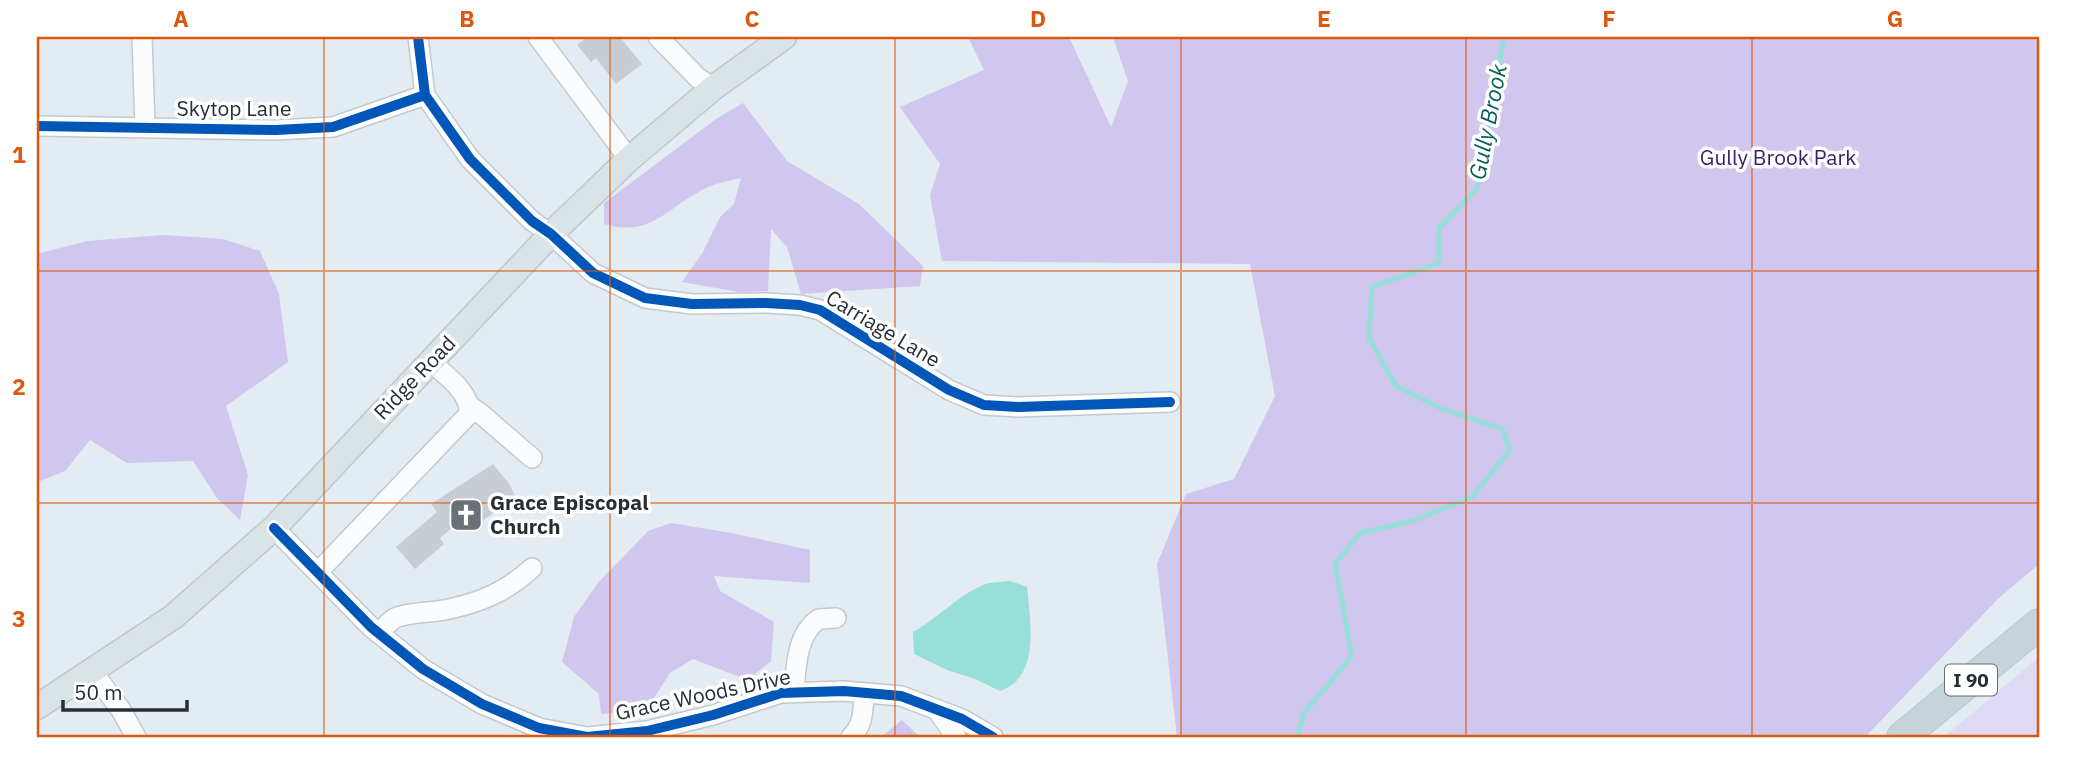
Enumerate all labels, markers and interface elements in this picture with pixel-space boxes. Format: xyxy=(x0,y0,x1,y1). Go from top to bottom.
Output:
text: A xyxy=(173,3,189,33)
text: B xyxy=(459,3,475,33)
text: C xyxy=(745,3,760,33)
text: D xyxy=(1030,3,1046,33)
text: E xyxy=(1317,3,1331,33)
text: F xyxy=(1602,3,1616,33)
text: G xyxy=(1887,3,1903,33)
water label: Gully Brook xyxy=(1461,61,1513,182)
street label: Skytop Lane xyxy=(176,94,292,122)
text: 1 xyxy=(12,139,26,169)
park label: Gully Brook Park xyxy=(1700,143,1856,171)
street label: Carriage Lane xyxy=(821,283,946,373)
street label: Ridge Road xyxy=(367,329,461,425)
text: 2 xyxy=(12,371,26,401)
place label: Grace Episcopal Church xyxy=(490,488,649,540)
church icon: Grace Episcopal Church xyxy=(447,496,485,534)
text: 3 xyxy=(12,603,26,633)
street label: Grace Woods Drive xyxy=(613,662,793,726)
road number: I 90 xyxy=(1945,664,1997,695)
scale bar xyxy=(63,669,187,713)
text: 50 m xyxy=(74,678,123,706)

